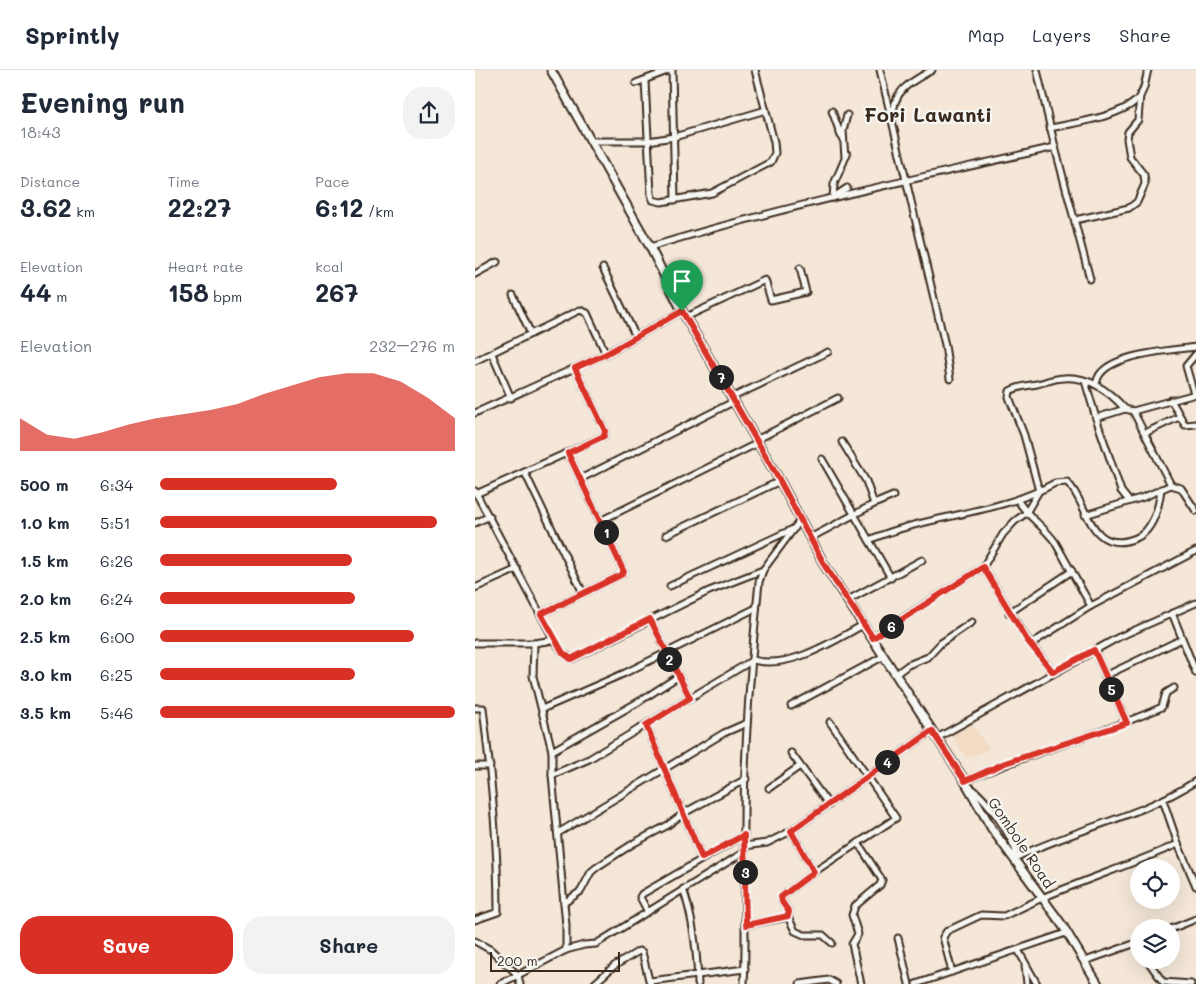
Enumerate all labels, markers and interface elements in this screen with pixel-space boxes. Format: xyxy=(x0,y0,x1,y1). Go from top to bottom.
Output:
text: Sprintly xyxy=(25,19,120,50)
text: Map xyxy=(968,23,1004,47)
text: Layers xyxy=(1032,23,1091,47)
text: Share xyxy=(1119,23,1171,47)
text: Evening run xyxy=(20,84,185,120)
button: share xyxy=(403,87,455,139)
district label: Fori Lawanti xyxy=(864,101,992,127)
text: 18:43 xyxy=(20,121,61,142)
text: Distance xyxy=(20,172,80,191)
text: Time xyxy=(168,172,200,191)
text: Pace xyxy=(315,172,350,191)
text: 3.62 xyxy=(20,191,72,223)
text: 22:27 xyxy=(168,191,231,223)
text: 6:12 xyxy=(315,191,363,223)
text: km xyxy=(72,202,95,221)
text: /km xyxy=(363,202,394,221)
text: Elevation xyxy=(20,257,83,276)
text: Heart rate xyxy=(168,257,243,276)
text: kcal xyxy=(315,257,343,276)
pin xyxy=(661,260,703,311)
icon: arrive xyxy=(668,267,696,295)
text: 44 xyxy=(20,276,52,308)
text: 158 xyxy=(168,276,209,308)
text: 267 xyxy=(315,276,358,308)
text: m xyxy=(52,287,67,306)
text: bpm xyxy=(209,287,242,306)
text: Elevation xyxy=(20,335,92,356)
text: 232–276 m xyxy=(369,335,455,356)
pin: 7 xyxy=(709,364,733,390)
text: 7 xyxy=(718,368,725,387)
text: 500 m xyxy=(20,474,68,495)
text: 6:34 xyxy=(100,474,133,495)
text: 1.0 km xyxy=(20,512,69,533)
text: 5:51 xyxy=(100,512,131,533)
pin: 1 xyxy=(593,520,619,544)
text: 1 xyxy=(603,523,610,542)
text: 1.5 km xyxy=(20,550,68,571)
text: 6:26 xyxy=(100,550,133,571)
text: 2.0 km xyxy=(20,588,71,609)
text: 6:24 xyxy=(100,588,133,609)
pin: 6 xyxy=(879,614,903,638)
text: 6 xyxy=(887,617,896,636)
text: 2.5 km xyxy=(20,626,70,647)
text: 6:00 xyxy=(100,626,134,647)
pin: 2 xyxy=(657,646,681,672)
text: 2 xyxy=(666,650,673,669)
text: 3.0 km xyxy=(20,664,72,685)
text: 6:25 xyxy=(100,664,133,685)
pin: 5 xyxy=(1099,676,1123,702)
text: 5 xyxy=(1107,680,1116,699)
text: 3.5 km xyxy=(20,702,71,723)
text: 5:46 xyxy=(100,702,133,723)
pin: 4 xyxy=(875,750,899,774)
text: 4 xyxy=(883,753,892,772)
street label: Gombole Road xyxy=(984,793,1060,892)
map controls xyxy=(1130,859,1180,969)
button: locate xyxy=(1130,859,1180,909)
pin: 3 xyxy=(733,860,757,884)
text: 3 xyxy=(741,863,750,882)
button: Save xyxy=(20,916,233,974)
button: Share xyxy=(243,916,455,974)
button: layers xyxy=(1130,919,1180,969)
scale bar xyxy=(490,949,620,972)
text: 200 m xyxy=(497,951,538,970)

